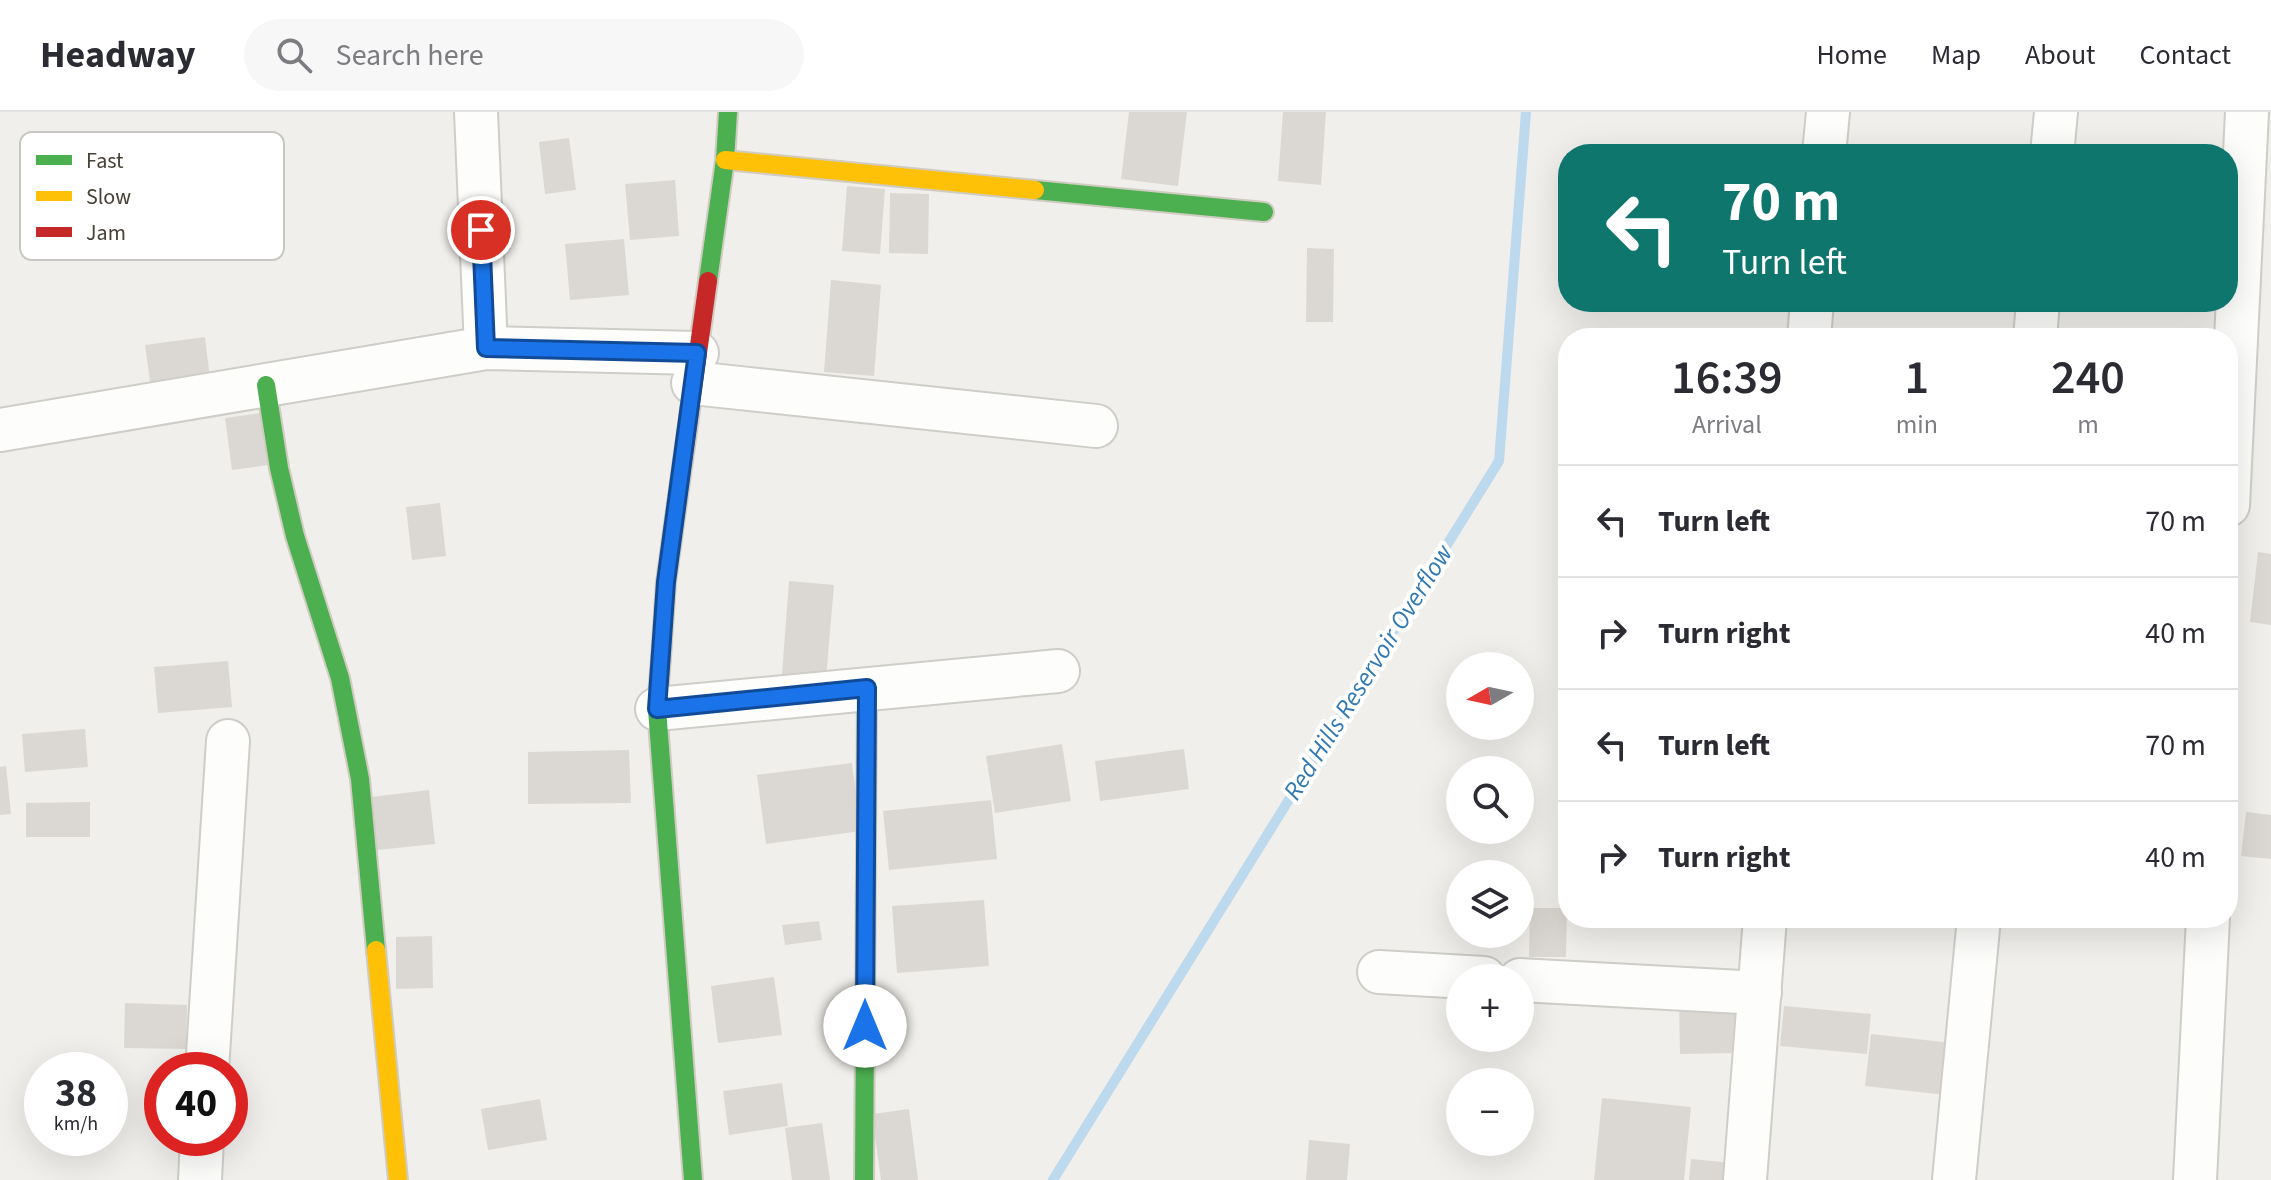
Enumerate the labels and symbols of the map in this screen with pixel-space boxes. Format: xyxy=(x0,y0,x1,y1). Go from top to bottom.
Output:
legend xyxy=(20,132,284,260)
text: Fast xyxy=(86,145,124,177)
text: Slow xyxy=(86,181,131,213)
pin xyxy=(447,196,515,264)
text: Jam xyxy=(86,217,126,249)
water label: Red Hills Reservoir Overflow xyxy=(1274,537,1462,807)
north arrow xyxy=(1446,652,1534,740)
position arrow xyxy=(823,984,907,1068)
speed limit sign: 40 xyxy=(144,1052,248,1156)

